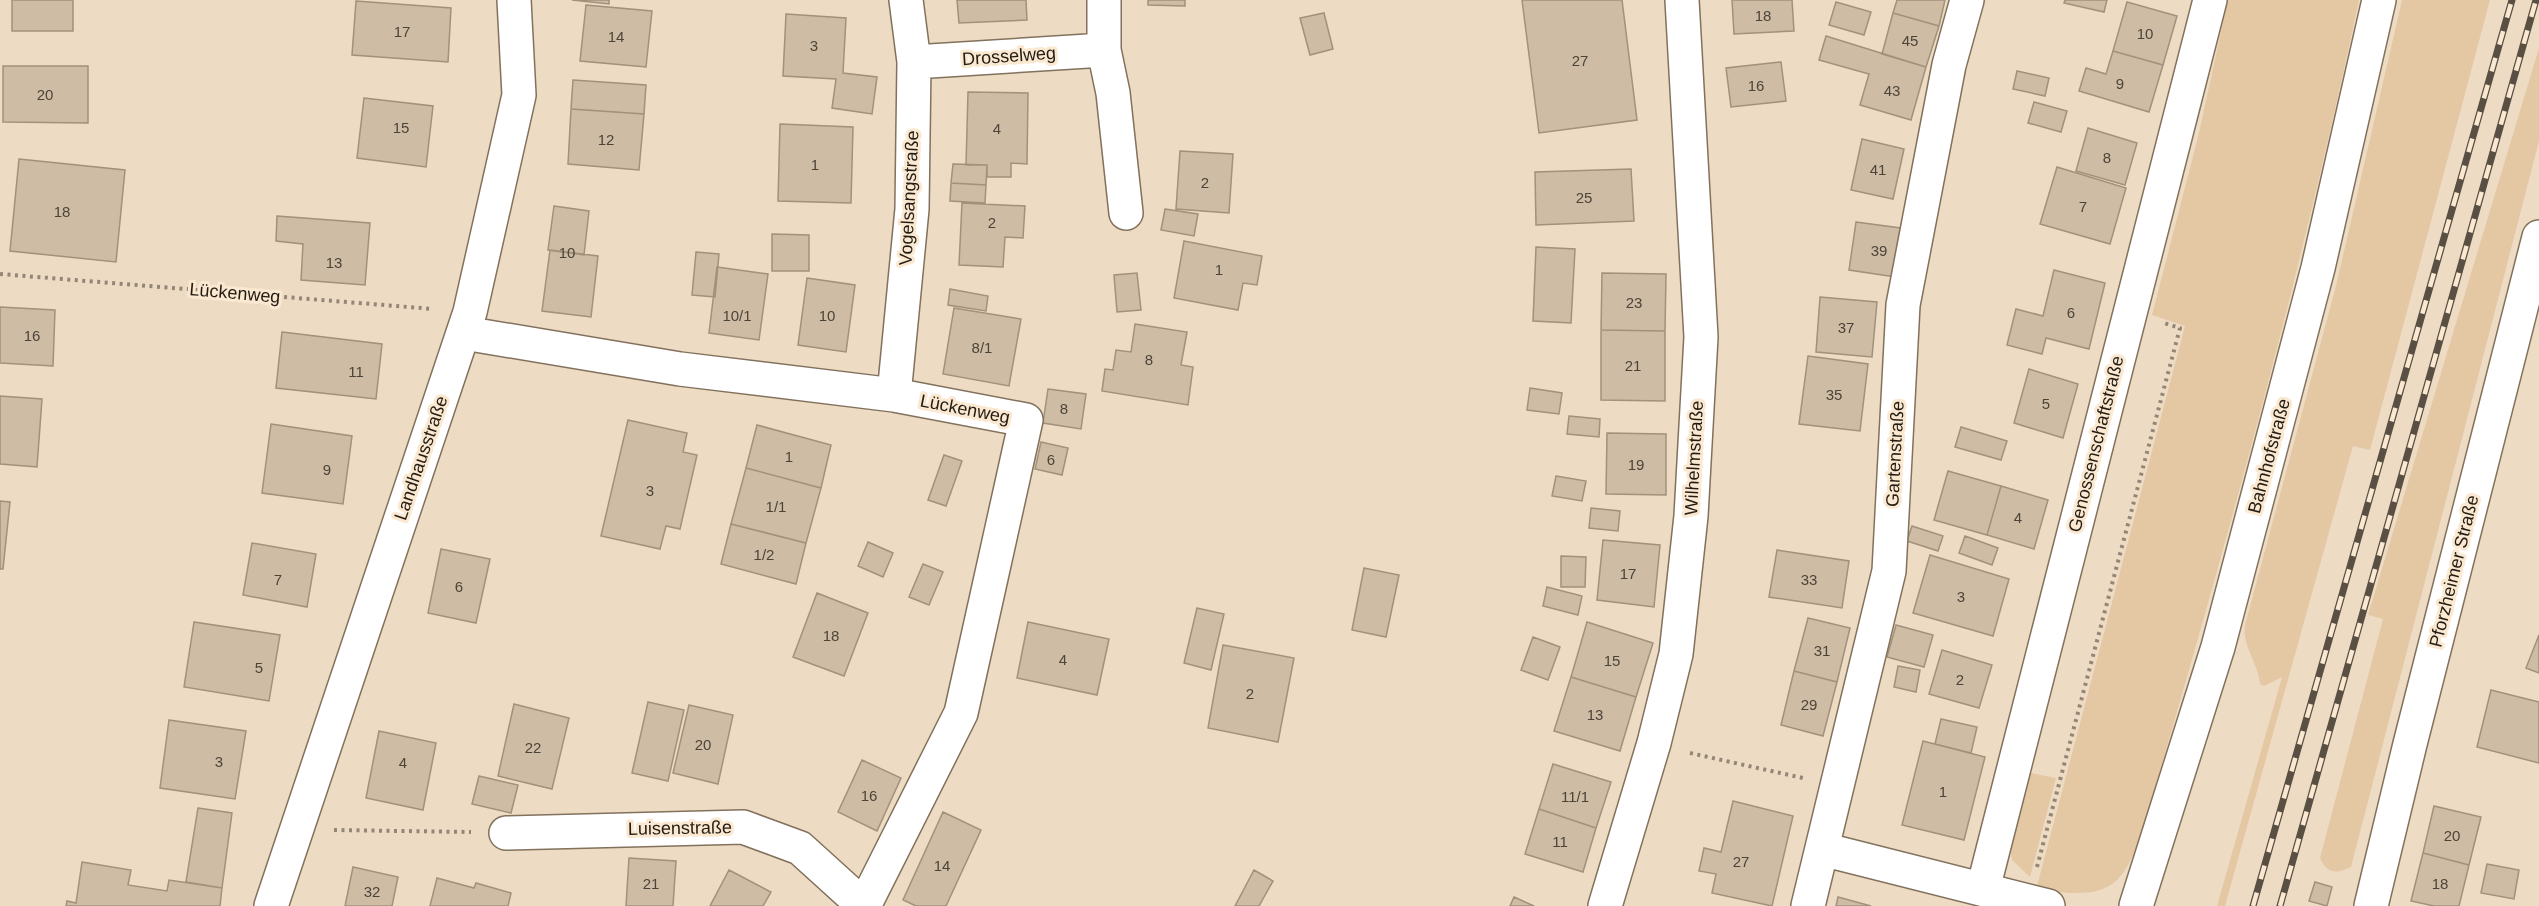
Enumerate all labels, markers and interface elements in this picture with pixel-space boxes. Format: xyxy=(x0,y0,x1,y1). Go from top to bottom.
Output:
house number: 18 xyxy=(1755,7,1771,24)
house number: 17 xyxy=(394,23,410,40)
house number: 10 xyxy=(2137,25,2153,42)
house number: 14 xyxy=(608,28,624,45)
house number: 45 xyxy=(1902,32,1918,49)
house number: 3 xyxy=(810,37,818,54)
street label: Drosselweg xyxy=(961,43,1057,69)
house number: 27 xyxy=(1572,52,1588,69)
house number: 9 xyxy=(2116,75,2124,92)
house number: 16 xyxy=(1748,77,1764,94)
house number: 43 xyxy=(1884,82,1900,99)
house number: 20 xyxy=(37,86,53,103)
house number: 15 xyxy=(393,119,409,136)
house number: 4 xyxy=(993,120,1001,137)
street label: Vogelsangstraße xyxy=(895,130,923,266)
house number: 12 xyxy=(598,131,614,148)
house number: 8 xyxy=(2103,149,2111,166)
house number: 1 xyxy=(811,156,819,173)
house number: 41 xyxy=(1870,161,1886,178)
house number: 2 xyxy=(1201,174,1209,191)
house number: 25 xyxy=(1576,189,1592,206)
house number: 7 xyxy=(2079,198,2087,215)
house number: 18 xyxy=(54,203,70,220)
house number: 2 xyxy=(988,214,996,231)
house number: 39 xyxy=(1871,242,1887,259)
house number: 10 xyxy=(559,244,575,261)
house number: 13 xyxy=(326,254,342,271)
house number: 1 xyxy=(1215,261,1223,278)
street label: Lückenweg xyxy=(189,279,281,307)
house number: 23 xyxy=(1626,294,1642,311)
house number: 6 xyxy=(2067,304,2075,321)
house number: 10/1 xyxy=(722,307,752,324)
house number: 10 xyxy=(819,307,835,324)
house number: 37 xyxy=(1838,319,1854,336)
house number: 16 xyxy=(24,327,40,344)
house number: 8/1 xyxy=(972,339,992,356)
house number: 8 xyxy=(1145,351,1153,368)
street label: Genossenschaftstraße xyxy=(2064,354,2128,534)
house number: 21 xyxy=(1625,357,1641,374)
house number: 11 xyxy=(348,363,364,380)
house number: 35 xyxy=(1826,386,1842,403)
street label: Lückenweg xyxy=(918,390,1012,428)
street label: Landhausstraße xyxy=(390,393,452,523)
house number: 5 xyxy=(2042,395,2050,412)
street label: Bahnhofstraße xyxy=(2244,396,2294,516)
house number: 8 xyxy=(1060,400,1068,417)
street label: Wilhelmstraße xyxy=(1681,400,1707,516)
street label: Gartenstraße xyxy=(1882,401,1908,507)
house number: 1 xyxy=(785,448,793,465)
house number: 6 xyxy=(1047,451,1055,468)
house number: 19 xyxy=(1628,456,1644,473)
house number: 9 xyxy=(323,461,331,478)
house number: 3 xyxy=(646,482,654,499)
street label: Pforzheimer Straße xyxy=(2425,493,2483,649)
house number: 1/1 xyxy=(766,498,786,515)
house number: 4 xyxy=(2014,509,2022,526)
house number: 1/2 xyxy=(754,546,774,563)
house number: 17 xyxy=(1620,565,1636,582)
house number: 7 xyxy=(274,571,282,588)
house number: 33 xyxy=(1801,571,1817,588)
house number: 6 xyxy=(455,578,463,595)
house number: 3 xyxy=(1957,588,1965,605)
house number: 18 xyxy=(823,627,839,644)
house number: 31 xyxy=(1814,642,1830,659)
house number: 4 xyxy=(1059,651,1067,668)
house number: 15 xyxy=(1604,652,1620,669)
house number: 5 xyxy=(255,659,263,676)
house number: 2 xyxy=(1956,671,1964,688)
house number: 2 xyxy=(1246,685,1254,702)
house number: 29 xyxy=(1801,696,1817,713)
house number: 13 xyxy=(1587,706,1603,723)
house number: 20 xyxy=(695,736,711,753)
house number: 22 xyxy=(525,739,541,756)
house number: 3 xyxy=(215,753,223,770)
house number: 4 xyxy=(399,754,407,771)
house number: 1 xyxy=(1939,783,1947,800)
house number: 16 xyxy=(861,787,877,804)
house number: 11/1 xyxy=(1561,788,1589,805)
street label: Luisenstraße xyxy=(628,817,732,839)
house number: 20 xyxy=(2444,827,2460,844)
house number: 11 xyxy=(1552,833,1568,850)
house number: 27 xyxy=(1733,853,1749,870)
house number: 14 xyxy=(934,857,950,874)
house number: 21 xyxy=(643,875,659,892)
house number: 18 xyxy=(2432,875,2448,892)
house number: 32 xyxy=(364,883,380,900)

